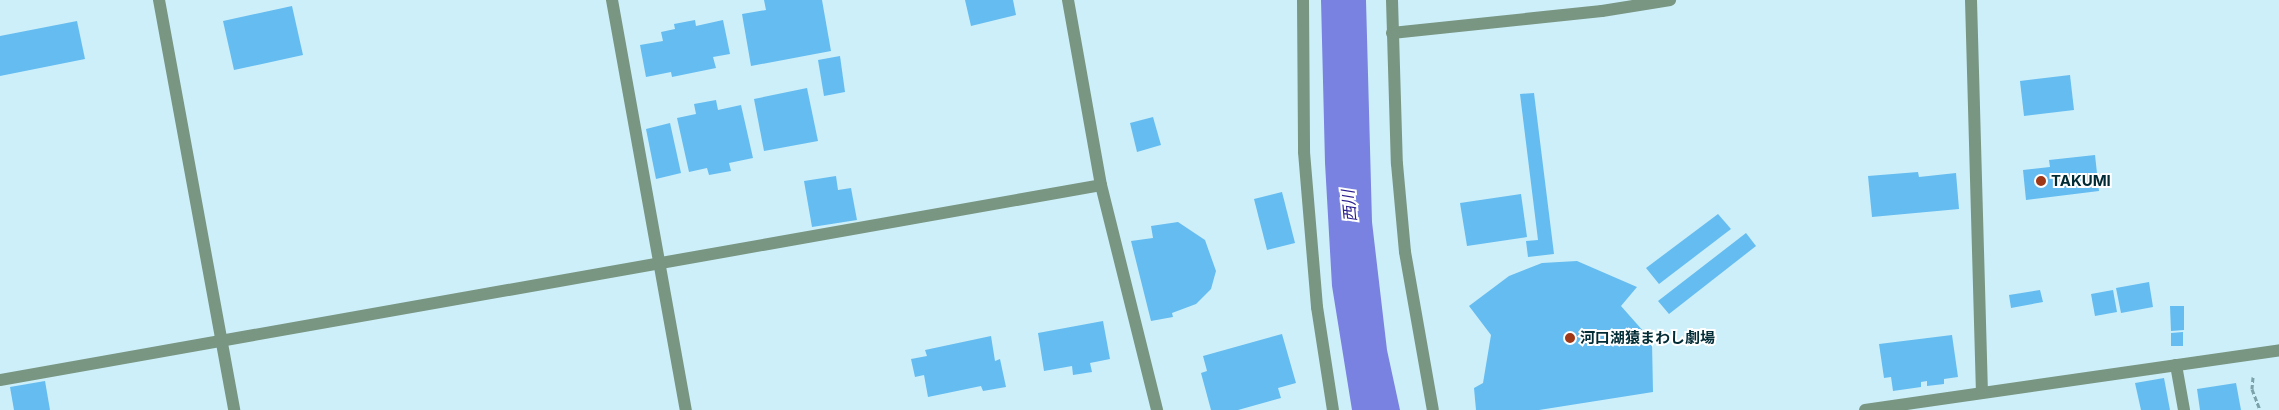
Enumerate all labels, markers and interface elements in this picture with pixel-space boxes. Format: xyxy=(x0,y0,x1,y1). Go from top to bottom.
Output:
place label: TAKUMI xyxy=(2051,172,2111,190)
marker: TAKUMI xyxy=(2035,175,2047,187)
water label: 西川 xyxy=(1338,189,1360,223)
place label: 河口湖猿まわし劇場 xyxy=(1580,329,1715,347)
marker: 河口湖猿まわし劇場 xyxy=(1564,332,1576,344)

